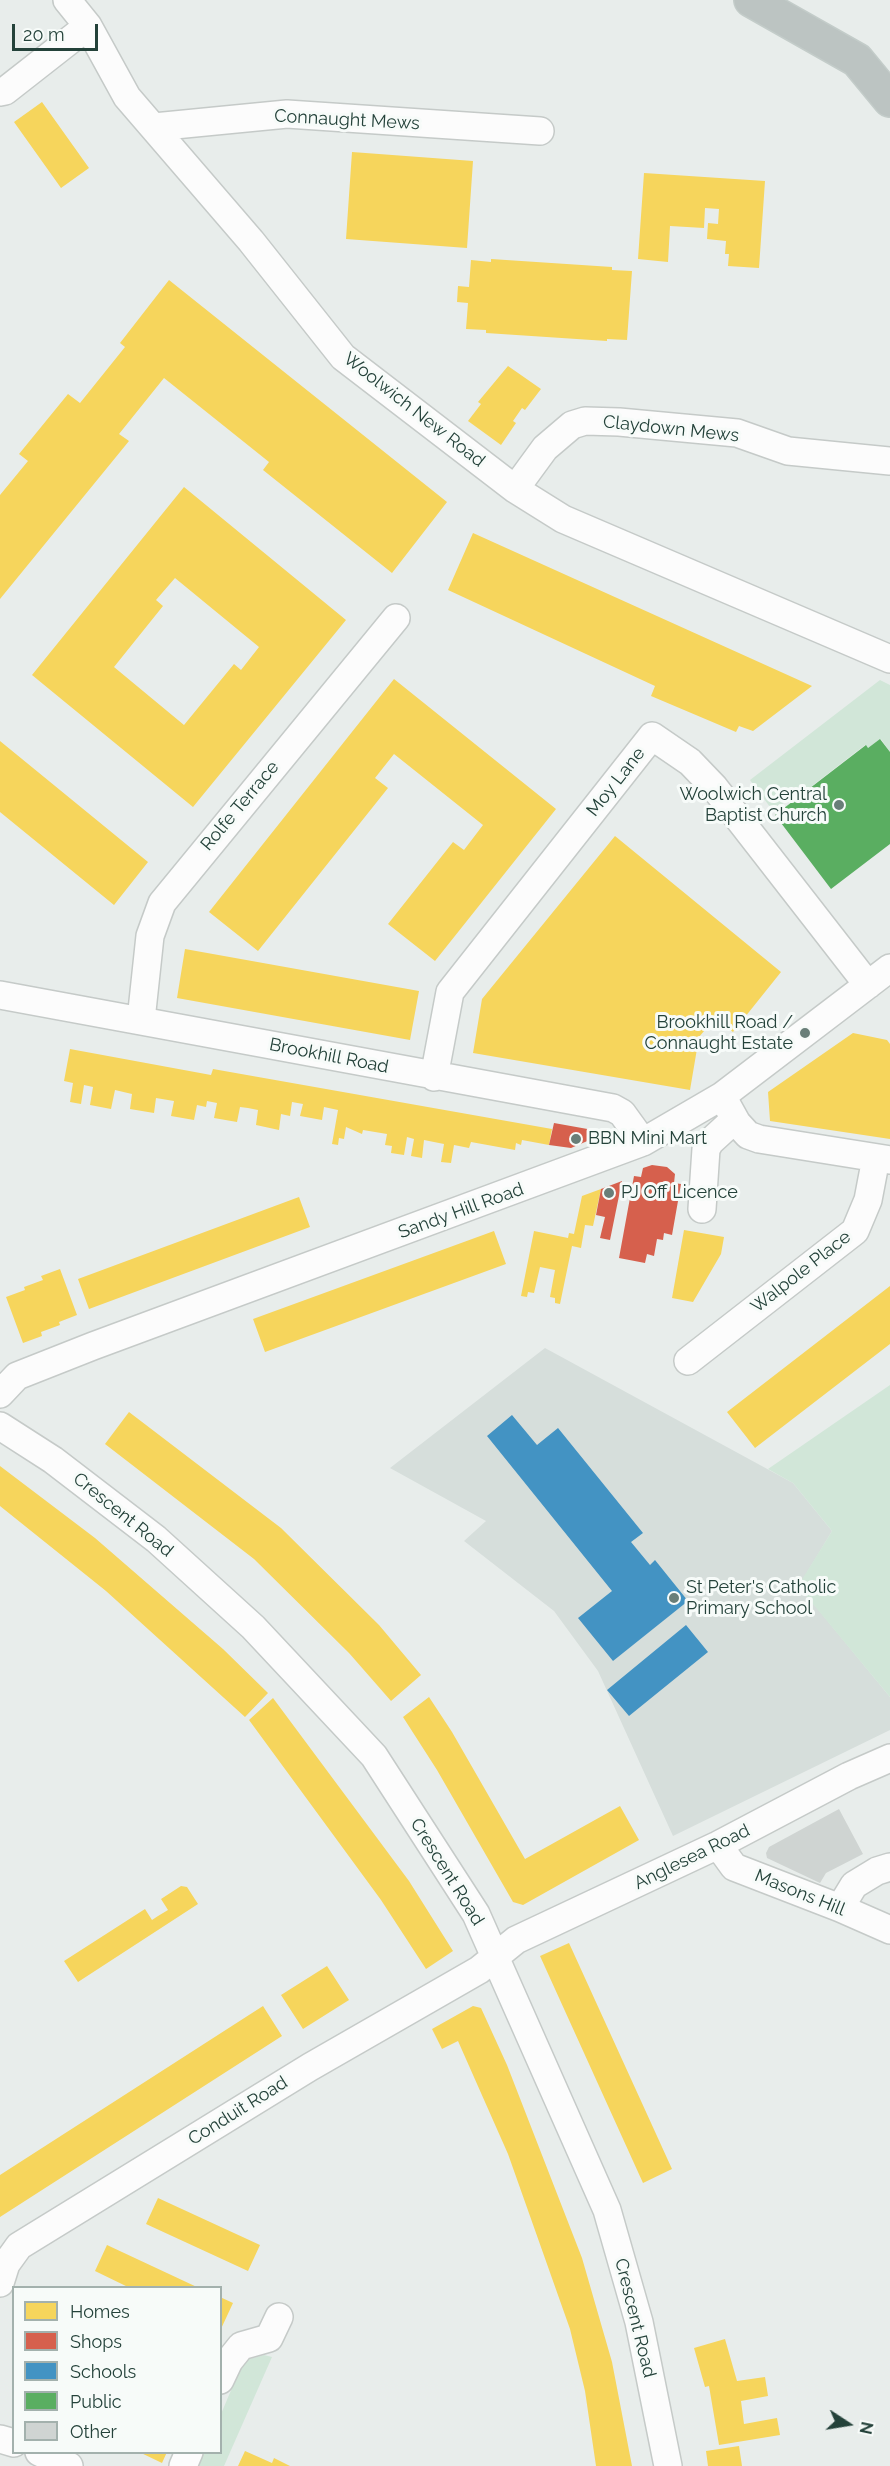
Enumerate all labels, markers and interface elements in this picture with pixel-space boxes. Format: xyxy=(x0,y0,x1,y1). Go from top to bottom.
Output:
scale bar xyxy=(15,12,100,50)
text: 20 m xyxy=(23,24,65,45)
street label: Connaught Mews xyxy=(274,105,420,135)
street label: Woolwich New Road xyxy=(339,348,489,472)
street label: Claydown Mews xyxy=(602,411,740,447)
street label: Moy Lane xyxy=(582,743,650,821)
street label: Rolfe Terrace xyxy=(196,757,284,855)
place label: Woolwich Central Baptist Church xyxy=(679,784,827,826)
marker: Woolwich Central Baptist Church xyxy=(832,798,846,812)
place label: Brookhill Road / Connaught Estate xyxy=(644,1012,793,1054)
marker: Brookhill Road / Connaught Estate xyxy=(798,1026,812,1040)
street label: Brookhill Road xyxy=(268,1034,390,1078)
place label: BBN Mini Mart xyxy=(588,1128,707,1150)
marker: BBN Mini Mart xyxy=(569,1132,583,1146)
street label: Sandy Hill Road xyxy=(396,1178,526,1244)
place label: PJ Off Licence xyxy=(621,1182,738,1204)
marker: PJ Off Licence xyxy=(602,1186,616,1200)
street label: Walpole Place xyxy=(747,1226,855,1318)
street label: Crescent Road xyxy=(69,1468,177,1562)
place label: St Peter's Catholic Primary School xyxy=(686,1577,836,1620)
marker: St Peter's Catholic Primary School xyxy=(667,1591,681,1605)
street label: Crescent Road xyxy=(405,1814,489,1930)
street label: Anglesea Road xyxy=(631,1820,753,1894)
street label: Masons Hill xyxy=(752,1865,848,1921)
street label: Conduit Road xyxy=(184,2072,292,2150)
street label: Crescent Road xyxy=(610,2256,660,2380)
legend xyxy=(12,2286,222,2454)
text: Homes xyxy=(70,2301,130,2322)
text: Shops xyxy=(70,2331,122,2352)
text: Schools xyxy=(70,2361,136,2382)
text: Public xyxy=(70,2391,122,2412)
north arrow xyxy=(818,2394,878,2454)
text: N xyxy=(856,2420,877,2436)
text: Other xyxy=(70,2421,117,2442)

